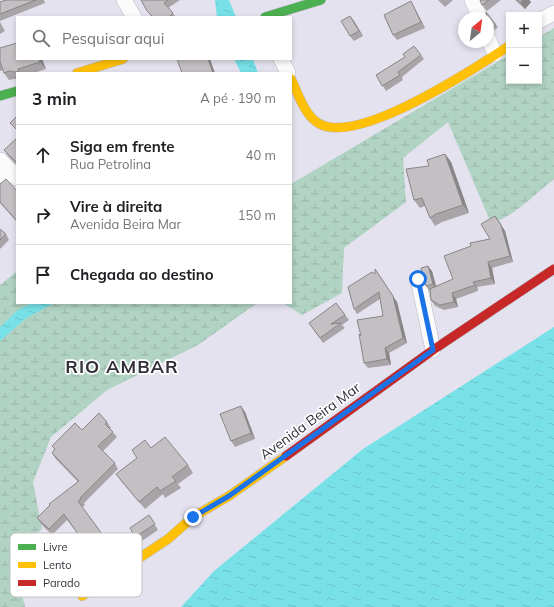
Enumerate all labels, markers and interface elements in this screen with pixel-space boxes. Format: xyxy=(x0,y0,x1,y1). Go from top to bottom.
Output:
north arrow xyxy=(458,12,494,48)
map controls xyxy=(506,12,542,84)
button: + xyxy=(506,12,542,48)
search box xyxy=(16,16,292,60)
icon: search xyxy=(30,27,52,49)
text: Pesquisar aqui xyxy=(62,29,164,48)
button: − xyxy=(506,48,542,84)
text: 3 min xyxy=(32,88,77,109)
text: A pé · 190 m xyxy=(200,90,276,106)
text: Siga em frente xyxy=(70,137,175,156)
icon: ahead xyxy=(32,144,54,166)
text: 40 m xyxy=(246,147,276,163)
text: Rua Petrolina xyxy=(70,156,151,172)
text: Vire à direita xyxy=(70,197,162,216)
icon: right xyxy=(32,204,54,226)
text: 150 m xyxy=(238,207,276,223)
text: Avenida Beira Mar xyxy=(70,216,181,232)
icon: arrive xyxy=(32,264,54,286)
text: Chegada ao destino xyxy=(70,265,214,284)
route start xyxy=(409,270,427,288)
district label: RIO AMBAR xyxy=(65,355,179,378)
street label: Avenida Beira Mar xyxy=(256,378,365,464)
route end xyxy=(184,508,202,526)
legend xyxy=(10,533,142,597)
text: Livre xyxy=(43,540,67,554)
text: Lento xyxy=(43,558,71,572)
text: Parado xyxy=(43,576,80,590)

